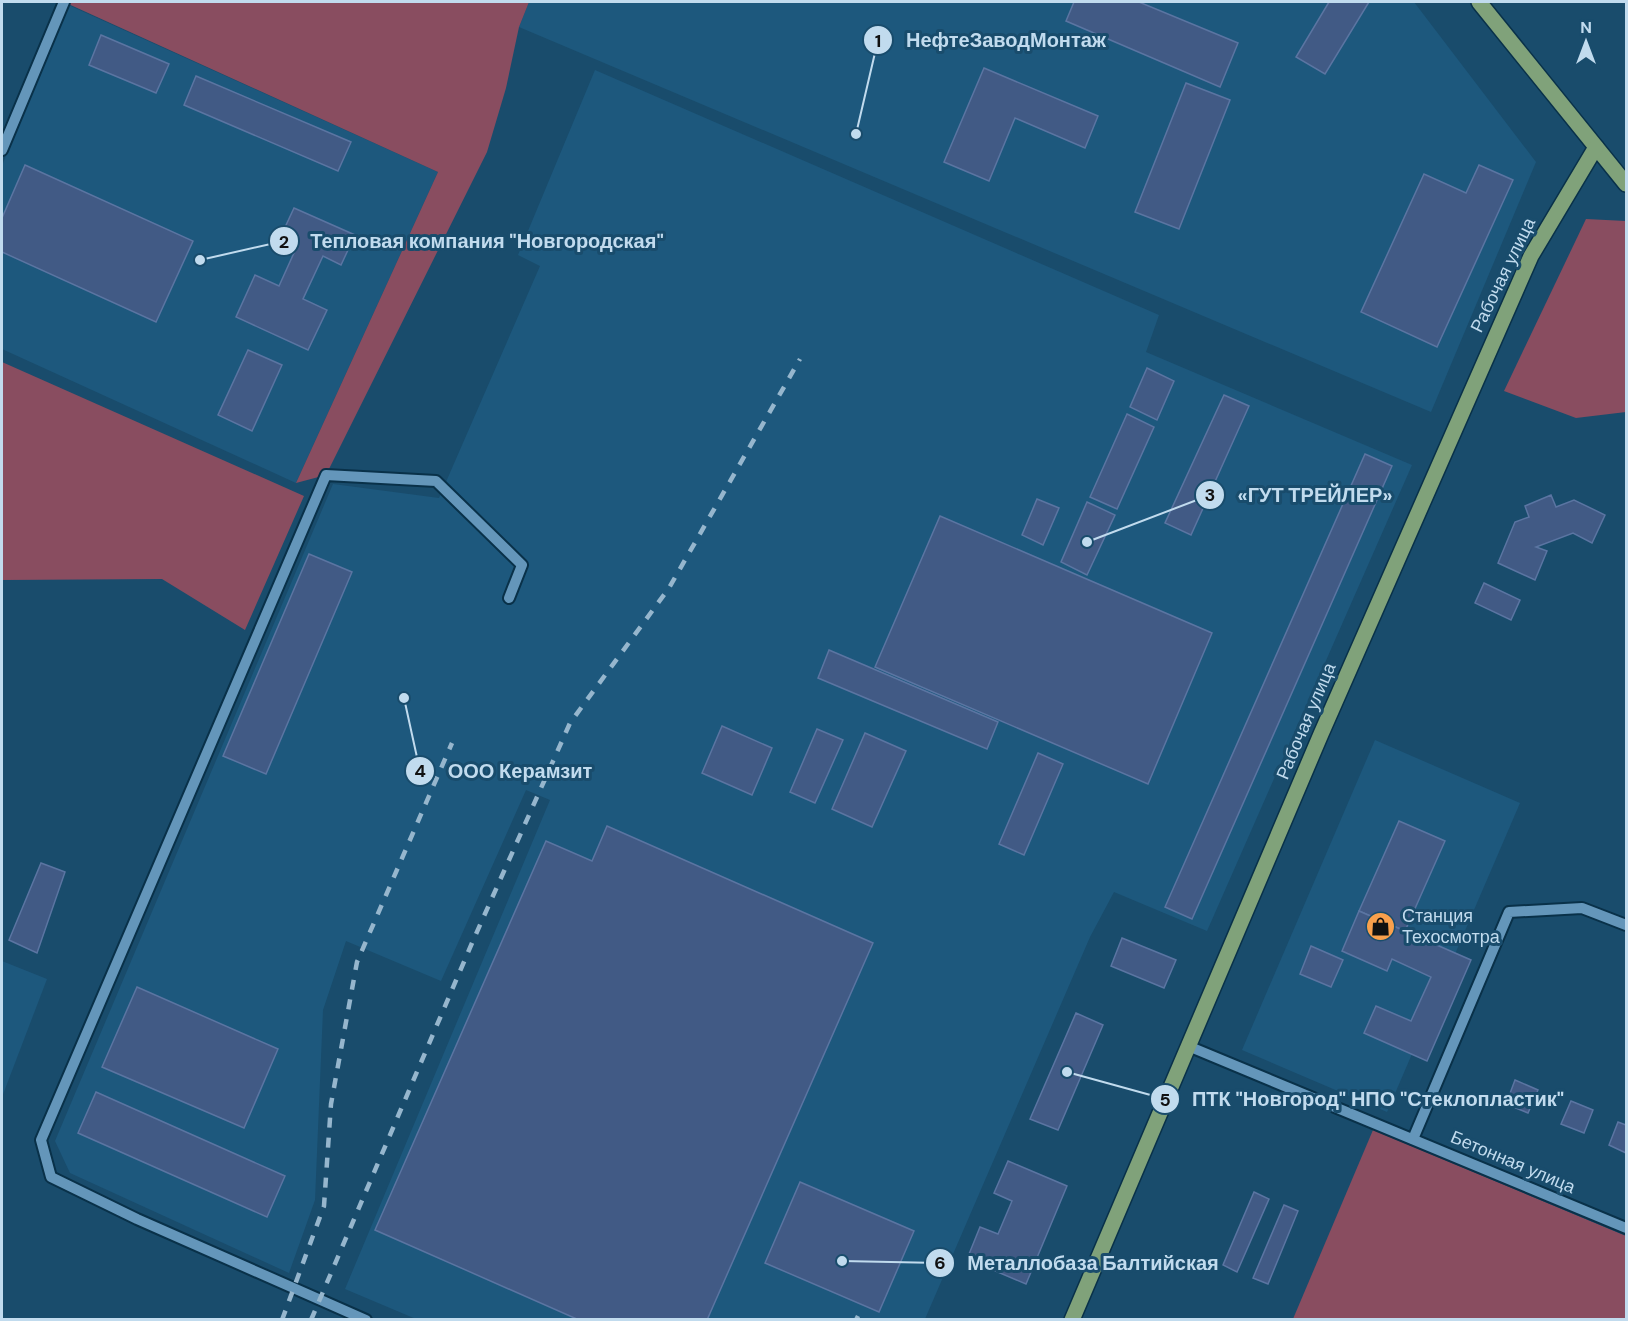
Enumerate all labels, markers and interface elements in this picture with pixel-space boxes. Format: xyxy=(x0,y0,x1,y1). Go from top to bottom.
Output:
north arrow xyxy=(1556,12,1616,72)
text: N xyxy=(1580,17,1592,38)
callout: НефтеЗаводМонтаж xyxy=(863,21,1118,59)
text: НефтеЗаводМонтаж xyxy=(906,27,1107,53)
text: 1 xyxy=(875,29,881,53)
street label: Рабочая улица xyxy=(1465,213,1542,336)
callout: Тепловая компания "Новгородская" xyxy=(269,222,676,260)
text: Тепловая компания "Новгородская" xyxy=(310,228,664,254)
text: 2 xyxy=(279,230,289,254)
callout: «ГУТ ТРЕЙЛЕР» xyxy=(1195,476,1405,514)
text: «ГУТ ТРЕЙЛЕР» xyxy=(1237,482,1393,508)
text: 3 xyxy=(1205,483,1215,507)
street label: Рабочая улица xyxy=(1271,658,1342,783)
callout: ООО Керамзит xyxy=(405,752,604,790)
text: ООО Керамзит xyxy=(448,758,593,784)
text: 4 xyxy=(414,759,426,783)
place label: Станция Техосмотра xyxy=(1402,904,1501,949)
shop icon: Станция Техосмотра xyxy=(1365,910,1397,942)
callout: ПТК "Новгород" НПО "Стеклопластик" xyxy=(1150,1080,1576,1118)
text: ПТК "Новгород" НПО "Стеклопластик" xyxy=(1192,1086,1564,1112)
text: 5 xyxy=(1159,1088,1171,1112)
street label: Бетонная улица xyxy=(1447,1125,1580,1199)
callout: Металлобаза Балтийская xyxy=(925,1244,1230,1282)
text: Металлобаза Балтийская xyxy=(967,1250,1219,1276)
text: 6 xyxy=(934,1251,946,1275)

